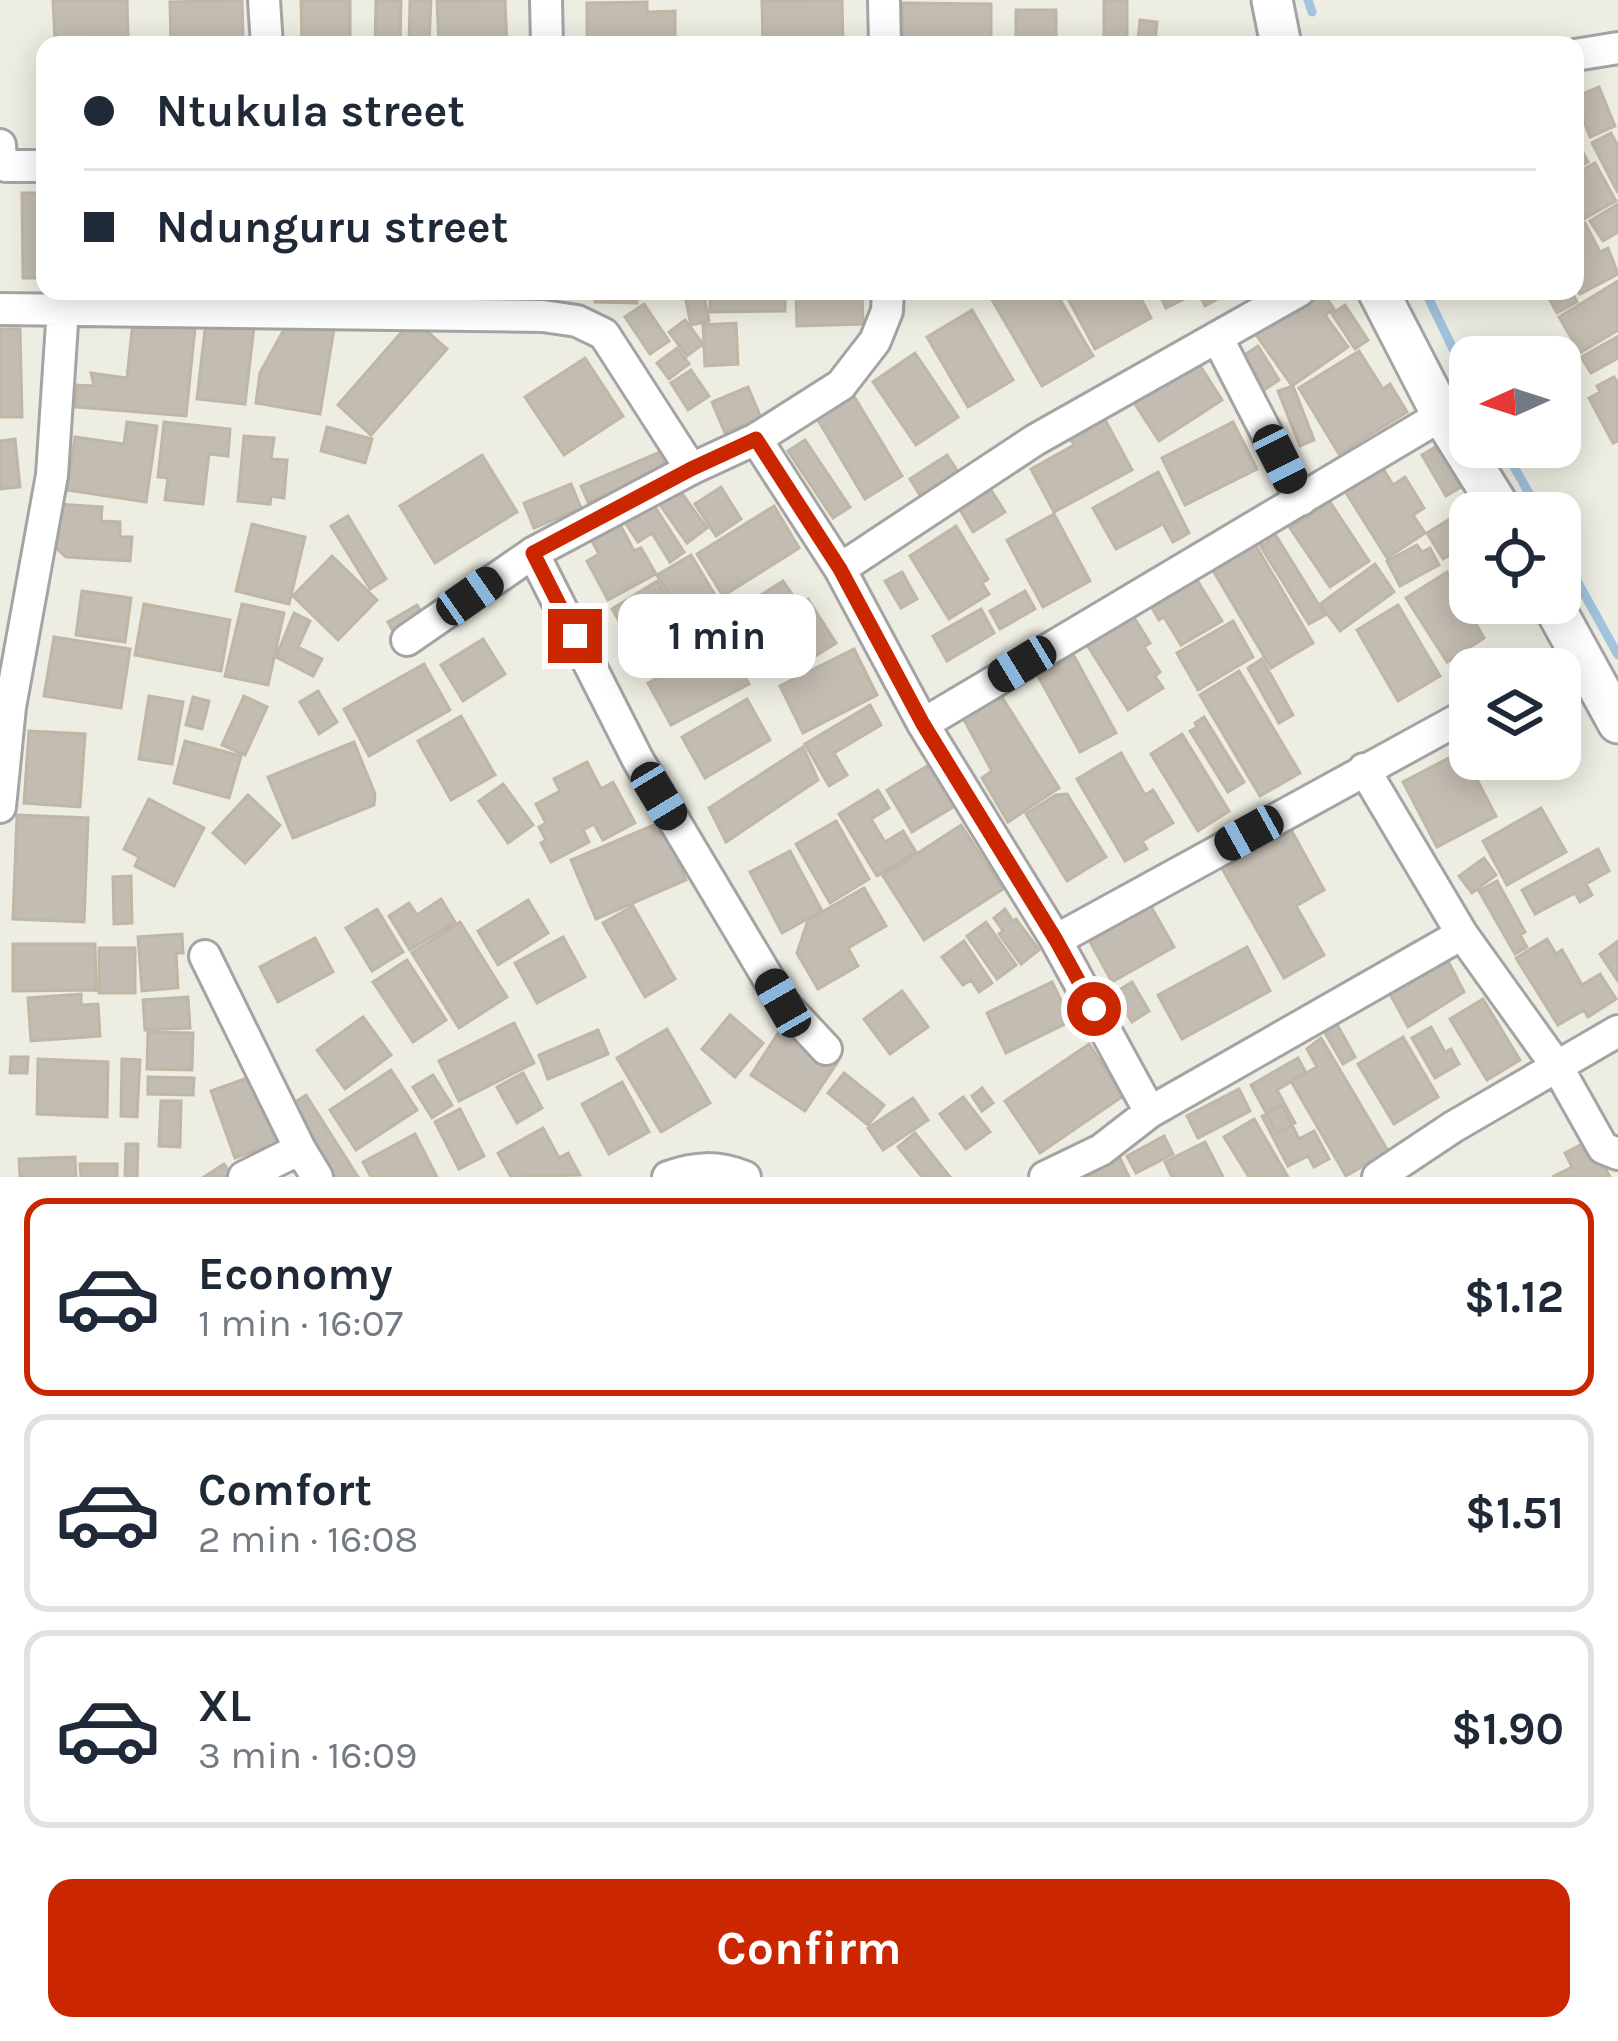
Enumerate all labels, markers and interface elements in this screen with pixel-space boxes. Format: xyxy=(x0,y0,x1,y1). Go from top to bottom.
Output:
text: Ntukula street xyxy=(156,85,465,137)
text: Ndunguru street xyxy=(156,201,508,253)
north arrow xyxy=(1449,336,1581,468)
map controls xyxy=(1449,336,1581,780)
car xyxy=(1248,419,1312,499)
button: locate xyxy=(1449,492,1581,624)
car xyxy=(430,561,510,631)
callout: 1 min xyxy=(617,594,815,678)
route end xyxy=(548,609,602,663)
text: 1 min xyxy=(668,613,766,659)
car xyxy=(982,630,1062,698)
button: layers xyxy=(1449,648,1581,780)
car xyxy=(625,756,693,836)
car xyxy=(1209,800,1289,866)
car xyxy=(749,963,817,1043)
route start xyxy=(1067,982,1121,1036)
icon: car xyxy=(54,1243,162,1351)
text: Economy xyxy=(198,1248,393,1300)
text: $1.12 xyxy=(1464,1271,1564,1323)
text: 1 min · 16:07 xyxy=(198,1300,403,1346)
icon: car xyxy=(54,1459,162,1567)
text: Comfort xyxy=(198,1464,372,1516)
text: $1.51 xyxy=(1465,1487,1564,1539)
text: 2 min · 16:08 xyxy=(198,1516,418,1562)
icon: car xyxy=(54,1675,162,1783)
text: XL xyxy=(198,1680,251,1732)
text: $1.90 xyxy=(1451,1703,1564,1755)
text: 3 min · 16:09 xyxy=(198,1732,417,1778)
button: Confirm xyxy=(48,1879,1570,2017)

